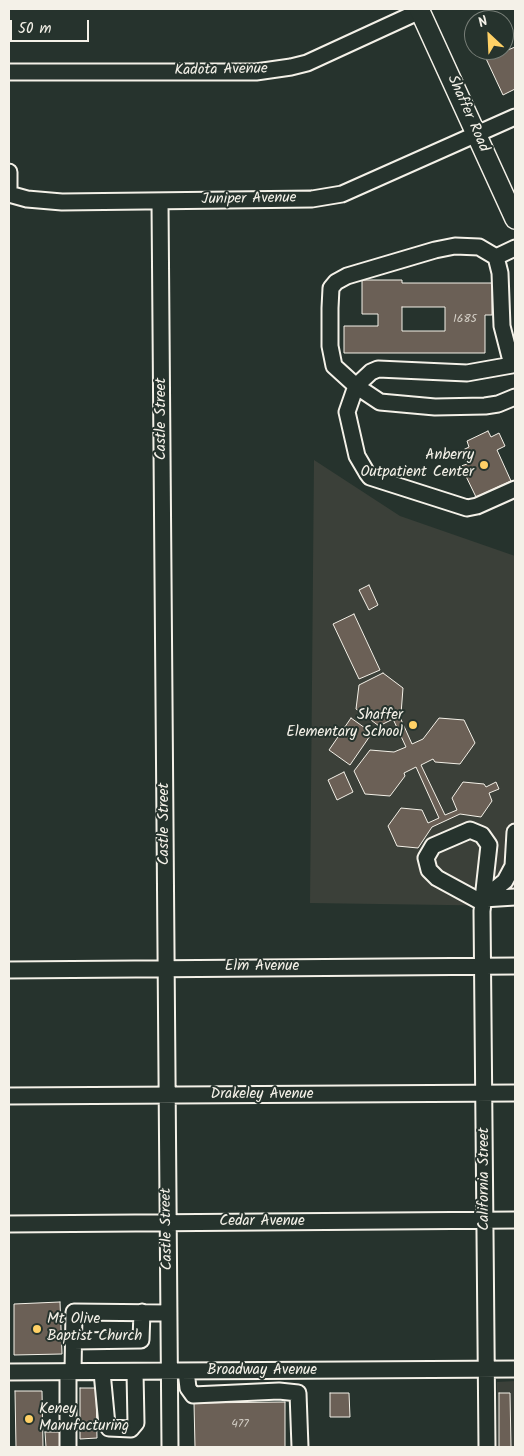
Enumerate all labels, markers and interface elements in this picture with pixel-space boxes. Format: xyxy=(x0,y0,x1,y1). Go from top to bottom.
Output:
scale bar xyxy=(12,10,91,42)
north arrow xyxy=(464,10,514,60)
text: N xyxy=(474,10,492,34)
text: 50 m xyxy=(18,17,52,41)
street label: Kadota Avenue xyxy=(174,61,268,81)
street label: Shaffer Road xyxy=(442,73,492,155)
street label: Juniper Avenue xyxy=(201,190,297,210)
house number: 1685 xyxy=(453,313,477,327)
street label: Castle Street xyxy=(153,378,171,460)
place label: Anberry Outpatient Center xyxy=(360,447,474,482)
marker: Anberry Outpatient Center xyxy=(478,459,490,471)
place label: Shaffer Elementary School xyxy=(286,707,403,742)
marker: Shaffer Elementary School xyxy=(407,719,419,731)
street label: Castle Street xyxy=(156,783,174,865)
street label: Elm Avenue xyxy=(225,958,299,976)
street label: Drakeley Avenue xyxy=(210,1086,314,1104)
street label: California Street xyxy=(476,1127,494,1231)
street label: Castle Street xyxy=(158,1188,178,1270)
street label: Cedar Avenue xyxy=(219,1213,305,1231)
place label: Mt Olive Baptist Church xyxy=(47,1311,142,1346)
marker: Mt Olive Baptist Church xyxy=(31,1323,43,1335)
street label: Broadway Avenue xyxy=(207,1362,317,1380)
place label: Keney Manufacturing xyxy=(39,1401,129,1436)
marker: Keney Manufacturing xyxy=(23,1413,35,1425)
house number: 477 xyxy=(231,1418,249,1432)

